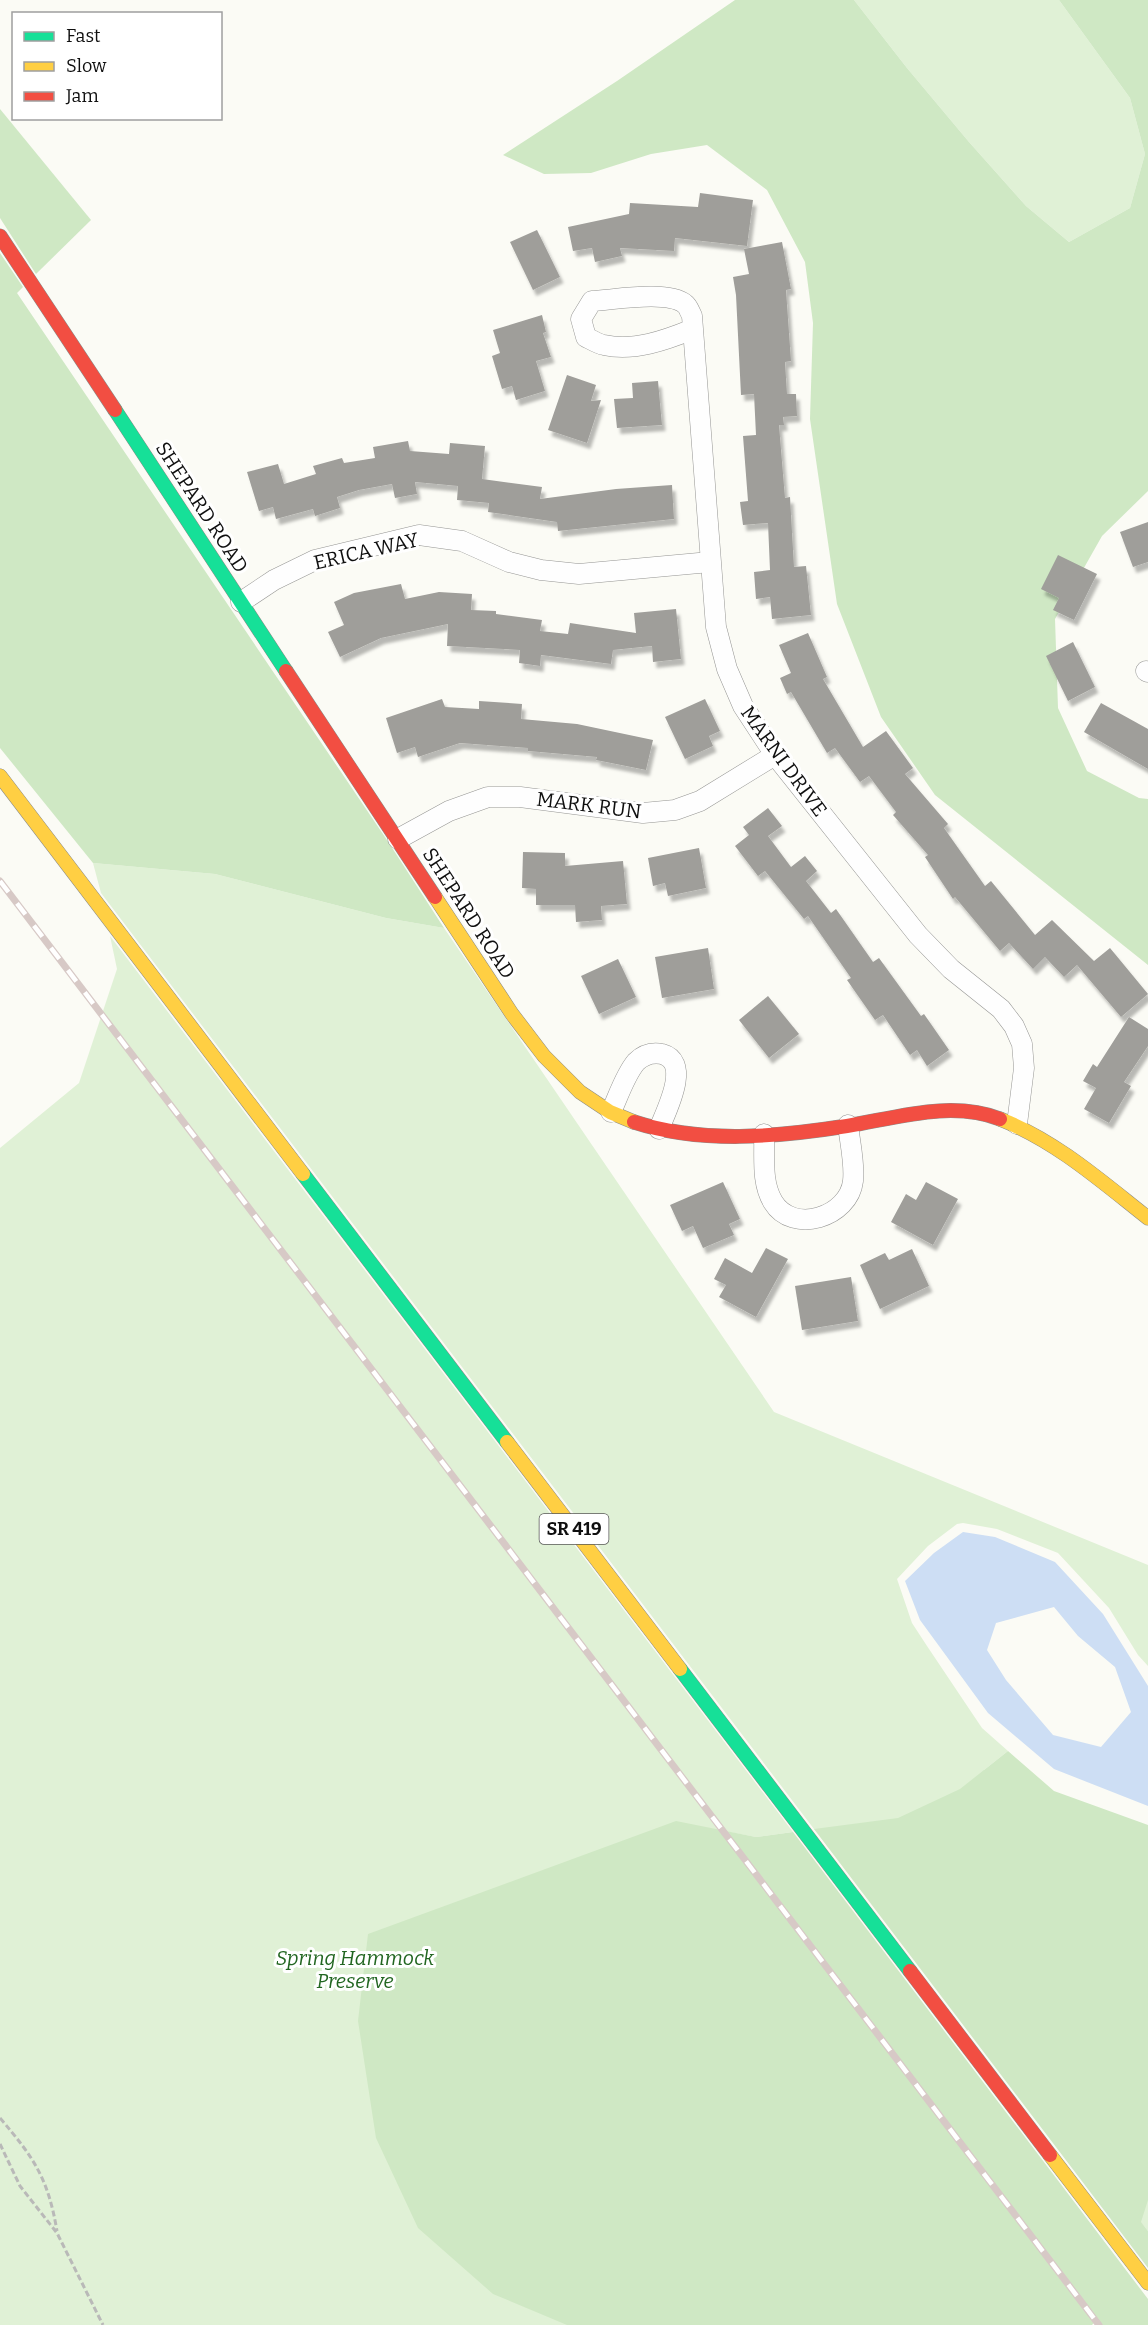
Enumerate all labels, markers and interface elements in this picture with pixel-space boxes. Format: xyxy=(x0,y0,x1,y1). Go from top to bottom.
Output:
legend xyxy=(12,12,222,120)
text: Fast xyxy=(66,25,101,47)
text: Slow xyxy=(66,55,107,77)
text: Jam xyxy=(65,85,99,107)
street label: SHEPARD ROAD xyxy=(151,437,253,577)
street label: ERICA WAY xyxy=(311,527,421,575)
street label: MARNI DRIVE xyxy=(736,701,832,821)
street label: MARK RUN xyxy=(535,787,643,823)
street label: SHEPARD ROAD xyxy=(418,843,520,983)
road number: SR 419 xyxy=(540,1514,608,1544)
park label: Spring Hammock Preserve xyxy=(276,1946,434,1993)

